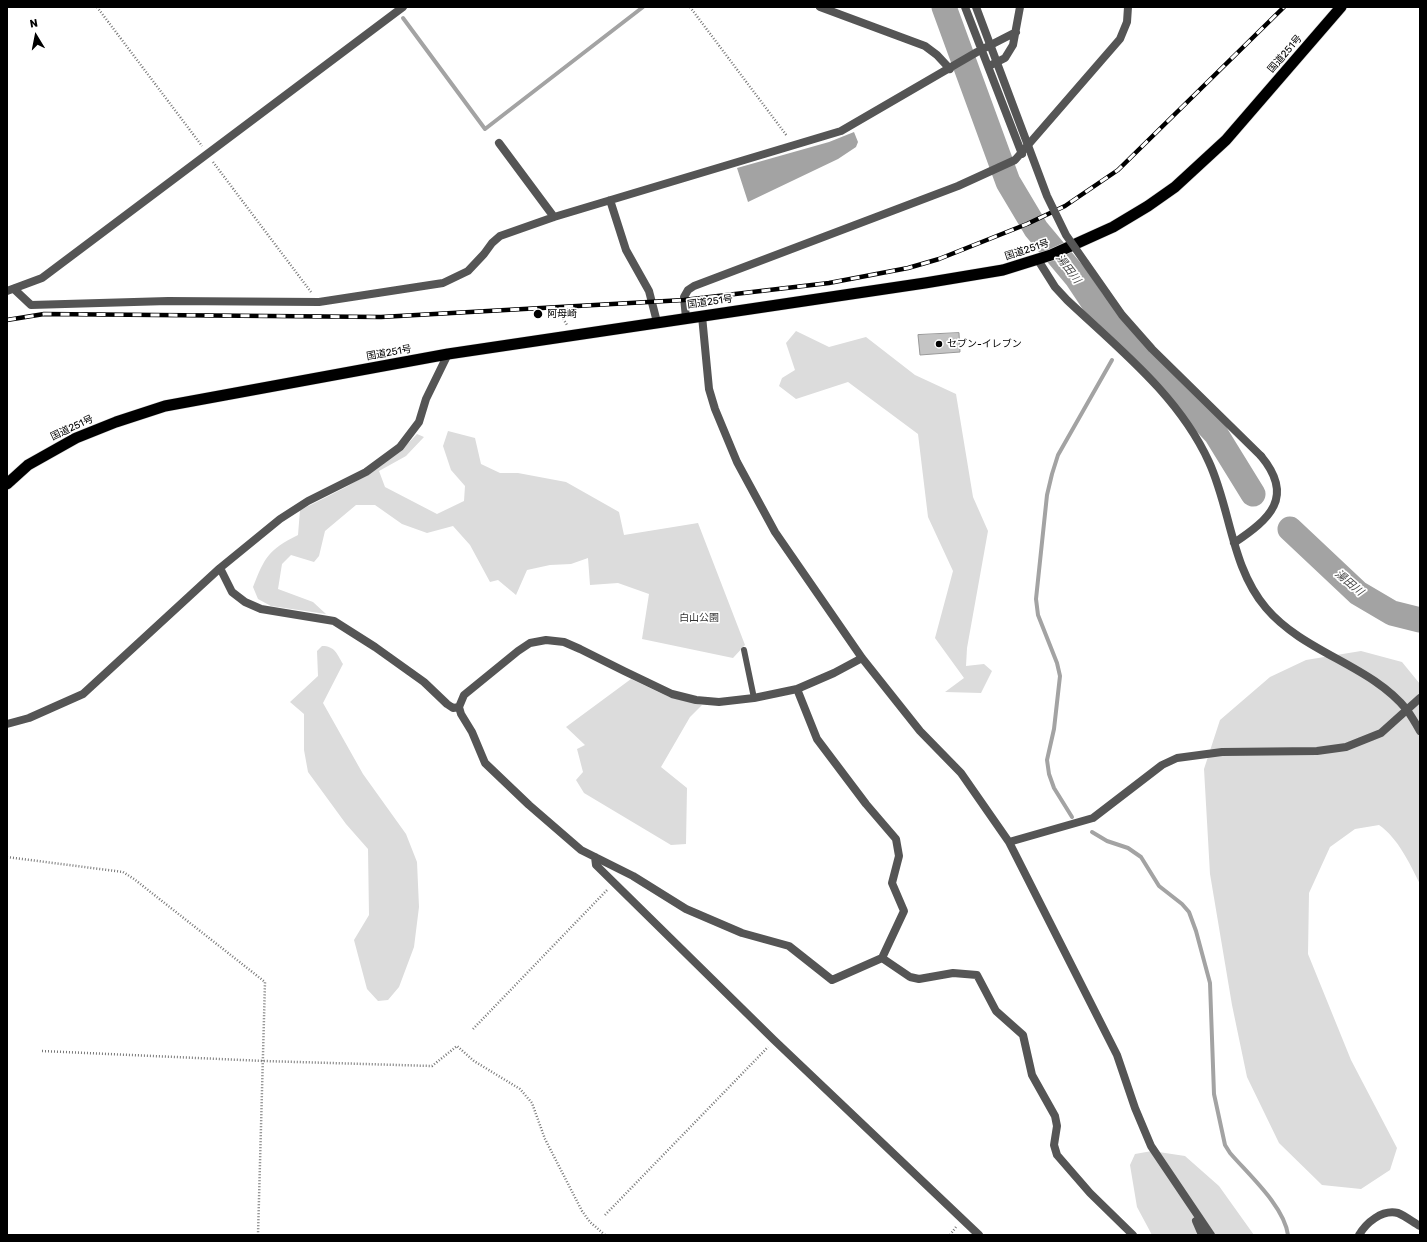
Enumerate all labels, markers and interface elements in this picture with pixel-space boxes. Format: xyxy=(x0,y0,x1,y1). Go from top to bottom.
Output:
north arrow xyxy=(16,16,56,56)
text: N xyxy=(29,17,39,31)
street label: 国道251号 xyxy=(1265,33,1305,75)
street label: 国道251号 xyxy=(1003,237,1051,263)
water label: 湯田川 xyxy=(1053,252,1083,286)
street label: 国道251号 xyxy=(686,293,734,311)
marker: 阿母崎 xyxy=(532,308,544,320)
place label: 阿母崎 xyxy=(547,308,577,320)
place label: セブン-イレブン xyxy=(947,338,1022,350)
marker: セブン-イレブン xyxy=(934,339,944,349)
street label: 国道251号 xyxy=(365,343,413,363)
street label: 国道251号 xyxy=(49,413,95,443)
water label: 湯田川 xyxy=(1332,567,1366,599)
park label: 白山公園 xyxy=(679,612,719,624)

